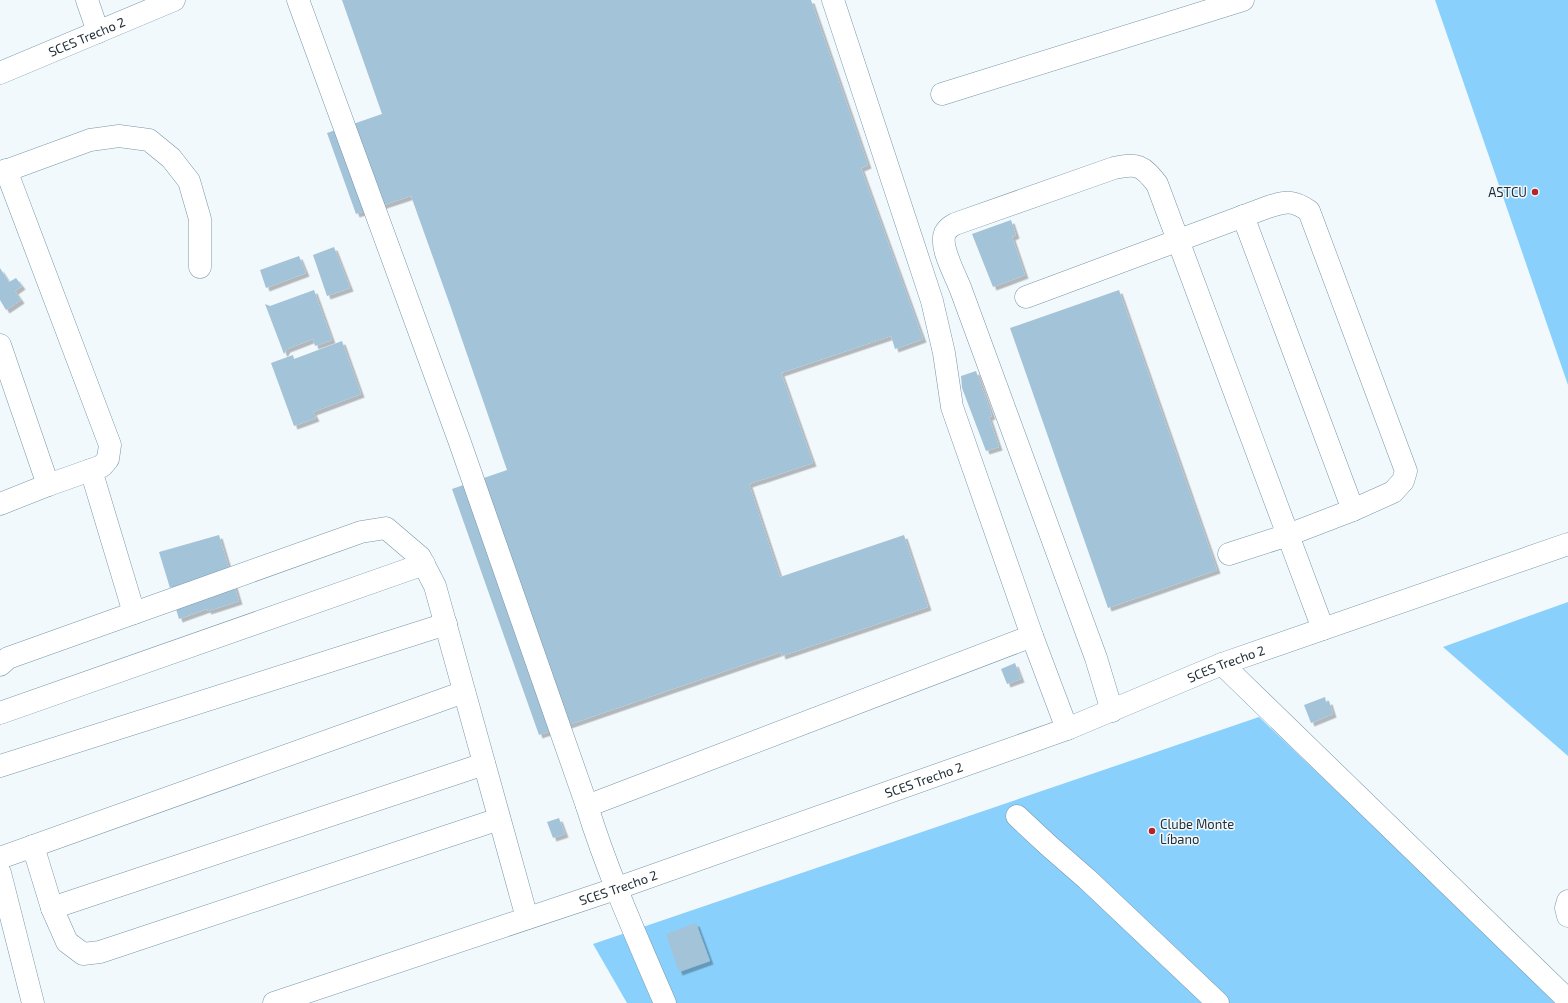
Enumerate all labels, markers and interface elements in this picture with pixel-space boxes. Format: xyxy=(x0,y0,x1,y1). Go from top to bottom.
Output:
street label: SCES Trecho 2 xyxy=(46,13,128,60)
place label: ASTCU xyxy=(1488,184,1527,200)
marker: ASTCU xyxy=(1530,187,1540,197)
street label: SCES Trecho 2 xyxy=(1185,642,1267,686)
street label: SCES Trecho 2 xyxy=(882,759,965,801)
place label: Clube Monte Líbano xyxy=(1160,816,1234,847)
marker: Clube Monte Líbano xyxy=(1147,826,1157,836)
street label: SCES Trecho 2 xyxy=(577,867,659,908)

